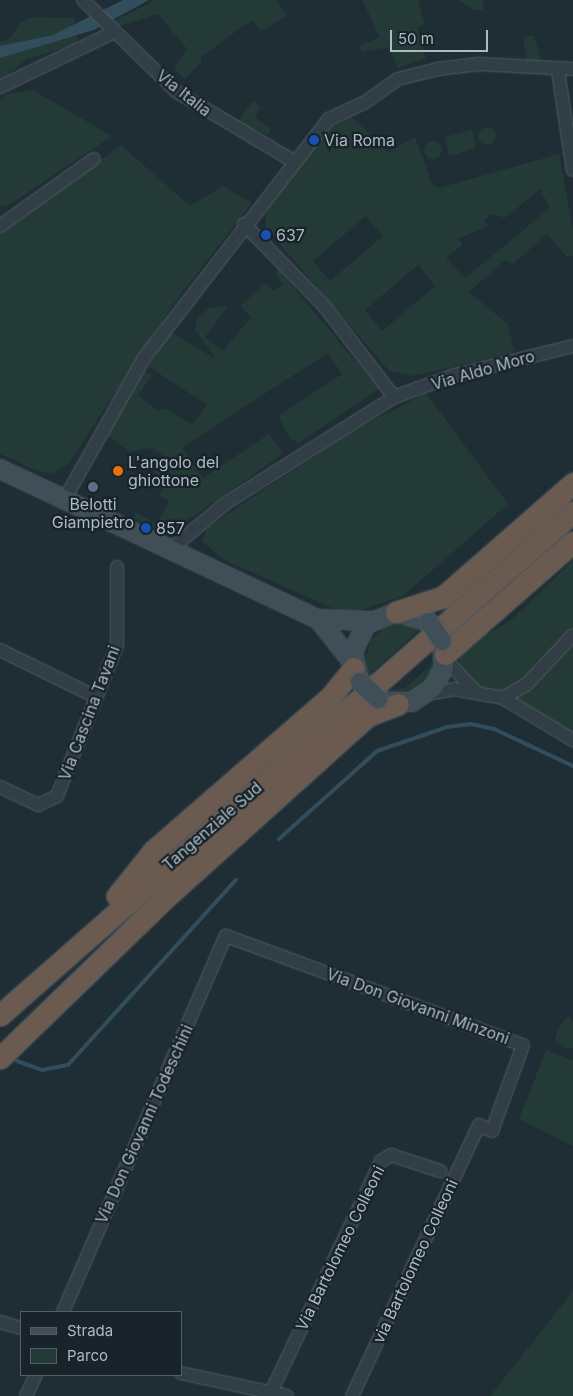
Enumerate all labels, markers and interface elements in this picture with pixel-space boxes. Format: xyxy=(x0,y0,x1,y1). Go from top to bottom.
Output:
scale bar xyxy=(393,20,490,52)
text: 50 m xyxy=(398,29,434,48)
street label: Via Italia xyxy=(153,66,215,120)
place label: Via Roma xyxy=(324,130,395,150)
marker: Via Roma xyxy=(308,134,320,146)
place label: 637 xyxy=(276,225,305,245)
marker: 637 xyxy=(260,229,272,241)
street label: Via Aldo Moro xyxy=(429,346,537,394)
place label: L'angolo del ghiottone xyxy=(128,452,219,490)
marker: L'angolo del ghiottone xyxy=(112,465,124,477)
marker: Belotti Giampietro xyxy=(87,481,99,493)
place label: Belotti Giampietro xyxy=(52,494,134,532)
place label: 857 xyxy=(156,518,185,538)
marker: 857 xyxy=(140,522,152,534)
street label: Via Cascina Tavani xyxy=(54,643,124,783)
street label: Tangenziale Sud xyxy=(158,778,266,874)
street label: Via Don Giovanni Minzoni xyxy=(324,964,512,1048)
street label: Via Don Giovanni Todeschini xyxy=(91,1022,197,1226)
street label: Via Bartolomeo Colleoni xyxy=(292,1162,388,1334)
street label: via Bartolomeo Colleoni xyxy=(368,1176,462,1346)
legend xyxy=(20,1311,182,1376)
text: Strada xyxy=(67,1321,113,1340)
text: Parco xyxy=(67,1346,108,1365)

